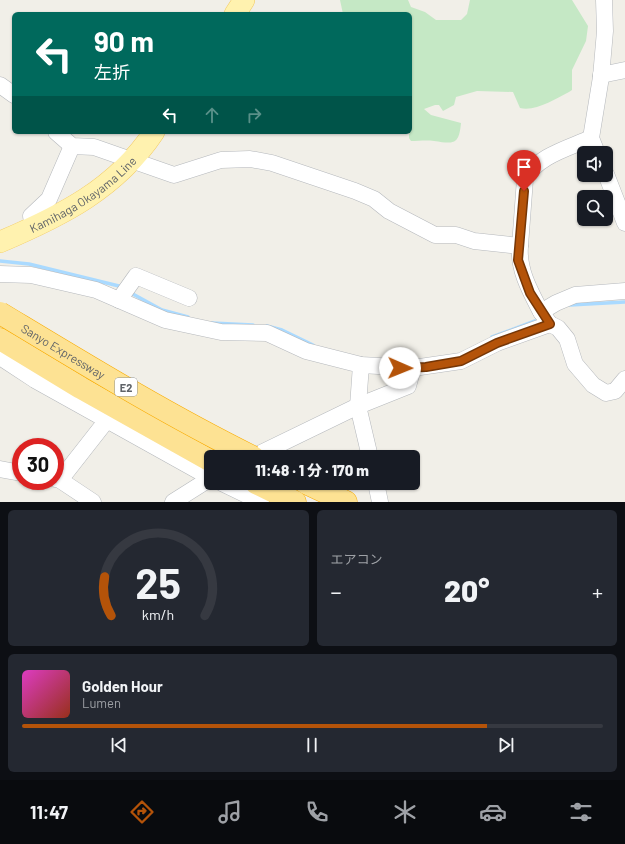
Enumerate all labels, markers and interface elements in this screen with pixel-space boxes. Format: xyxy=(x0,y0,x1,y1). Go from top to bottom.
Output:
text: 90 m xyxy=(94,24,154,58)
icon: left xyxy=(28,28,80,80)
text: 左折 xyxy=(94,61,130,83)
icon: left xyxy=(159,104,181,126)
icon: ahead xyxy=(201,104,223,126)
icon: right xyxy=(243,104,265,126)
map controls xyxy=(577,146,613,226)
button: sound xyxy=(577,146,613,182)
pin xyxy=(507,150,541,191)
street label: Kamihaga Okayama Line xyxy=(27,153,139,235)
icon: arrive xyxy=(513,156,535,178)
button: search xyxy=(577,190,613,226)
street label: Sanyo Expressway xyxy=(19,321,108,382)
position arrow xyxy=(379,347,421,389)
road number: E2 xyxy=(115,378,137,396)
speed limit sign: 30 xyxy=(12,438,64,490)
text: 11:48 · 1 分 · 170 m xyxy=(255,461,369,479)
text: エアコン xyxy=(331,551,383,567)
text: 25 xyxy=(135,557,181,607)
text: 20° xyxy=(444,572,489,608)
text: − xyxy=(331,578,342,604)
text: + xyxy=(592,578,603,604)
text: km/h xyxy=(142,606,174,623)
text: Golden Hour xyxy=(82,677,163,695)
text: Lumen xyxy=(82,695,121,711)
icon: previous xyxy=(108,734,130,756)
icon: pause xyxy=(301,734,323,756)
icon: next xyxy=(495,734,517,756)
icon: directions xyxy=(128,798,156,826)
icon: music xyxy=(216,798,244,826)
icon: phone xyxy=(303,798,331,826)
icon: climate xyxy=(391,798,419,826)
icon: car xyxy=(479,798,507,826)
icon: filters xyxy=(567,798,595,826)
text: 11:47 xyxy=(30,801,68,823)

